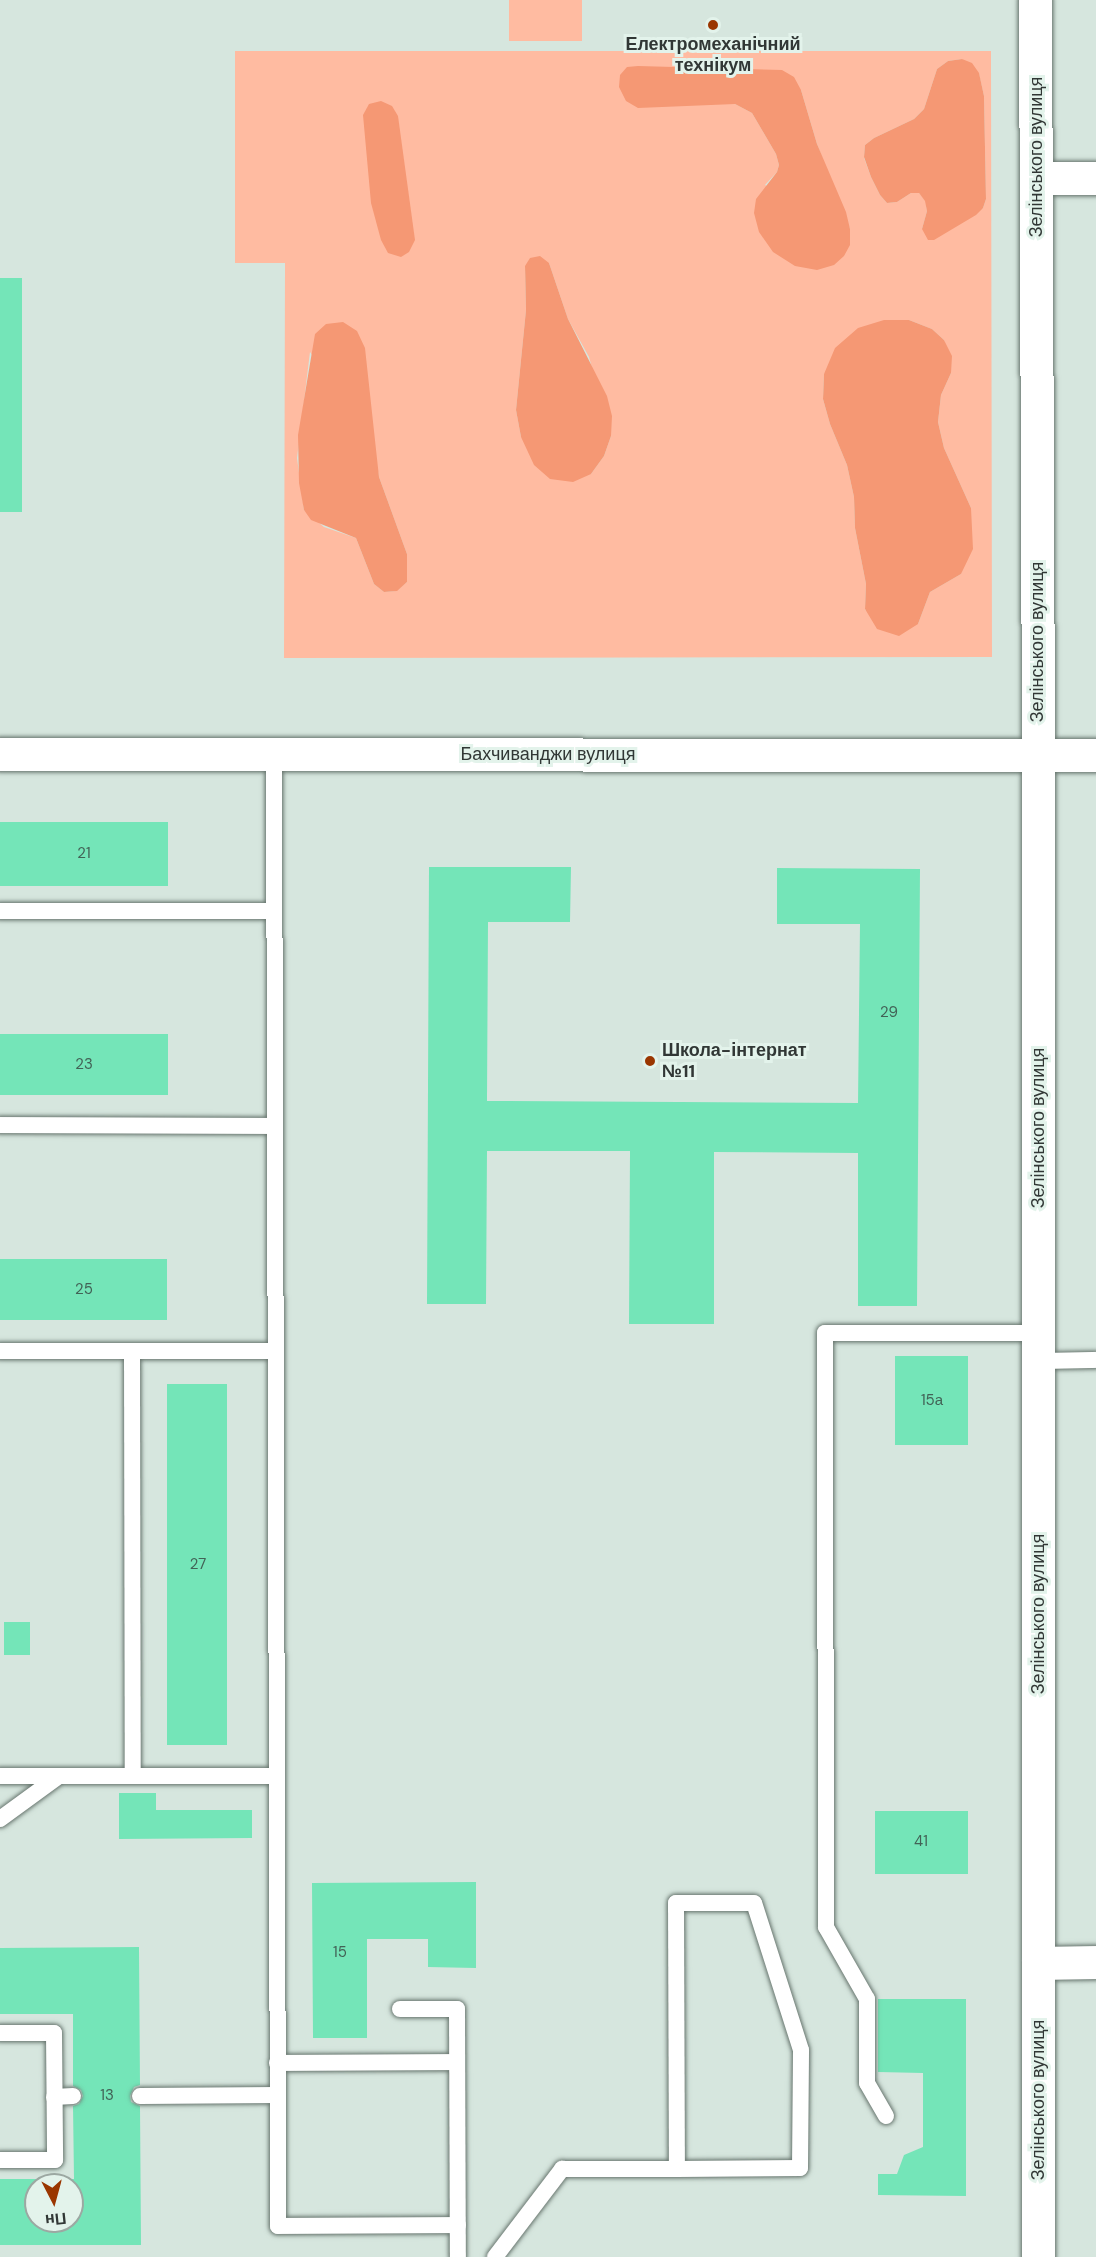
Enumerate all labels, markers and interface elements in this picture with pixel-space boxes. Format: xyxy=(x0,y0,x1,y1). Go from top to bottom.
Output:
marker: Електромеханічний технікум xyxy=(706,18,720,32)
place label: Електромеханічний технікум xyxy=(625,34,801,76)
street label: Зелінського вулиця xyxy=(1025,77,1047,237)
street label: Зелінського вулиця xyxy=(1026,562,1048,722)
street label: Бахчиванджи вулиця xyxy=(461,743,635,765)
house number: 21 xyxy=(77,845,91,863)
house number: 29 xyxy=(880,1004,898,1022)
place label: Школа-інтернат №11 xyxy=(662,1040,807,1082)
street label: Зелінського вулиця xyxy=(1027,1048,1049,1208)
marker: Школа-інтернат №11 xyxy=(643,1054,657,1068)
house number: 23 xyxy=(75,1056,93,1074)
house number: 25 xyxy=(75,1281,93,1299)
house number: 15а xyxy=(921,1392,943,1410)
street label: Зелінського вулиця xyxy=(1027,1534,1049,1694)
house number: 27 xyxy=(190,1556,206,1574)
house number: 41 xyxy=(914,1833,928,1851)
house number: 15 xyxy=(333,1944,347,1962)
street label: Зелінського вулиця xyxy=(1027,2020,1049,2180)
house number: 13 xyxy=(100,2087,114,2105)
north arrow xyxy=(24,2173,84,2233)
text: Пн xyxy=(44,2208,67,2231)

